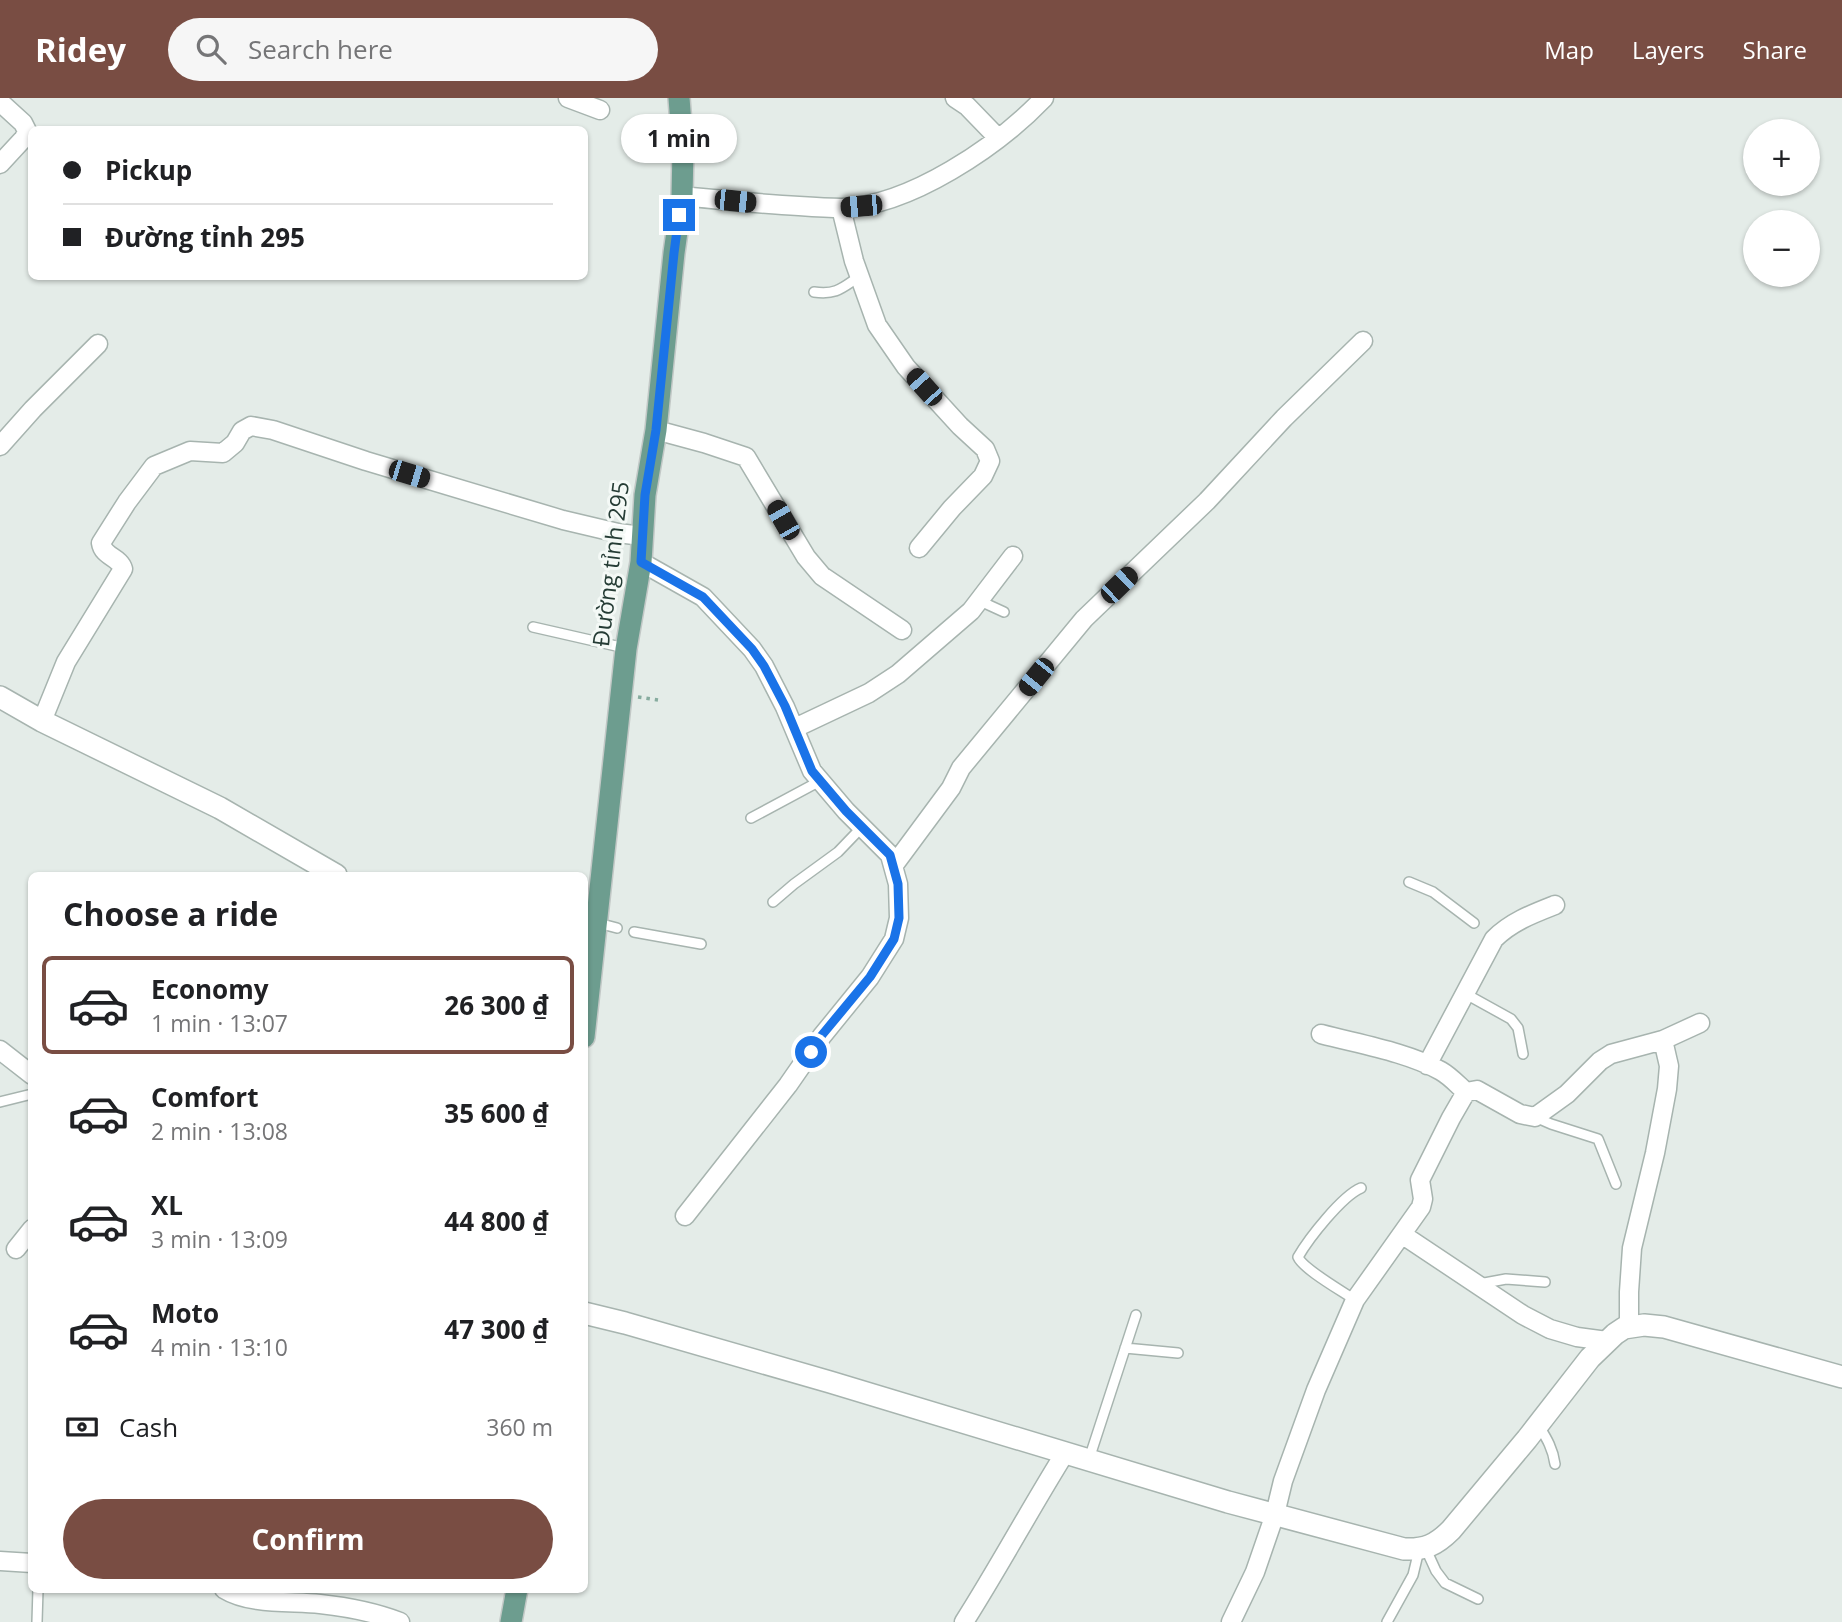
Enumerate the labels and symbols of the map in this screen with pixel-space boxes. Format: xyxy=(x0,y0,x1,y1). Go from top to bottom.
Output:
callout: 1 min xyxy=(621,114,737,162)
car xyxy=(714,188,757,214)
car xyxy=(840,194,883,218)
route end xyxy=(663,199,695,231)
car xyxy=(903,364,946,410)
car xyxy=(386,458,433,490)
street label: Đường tỉnh 295 xyxy=(584,479,636,648)
car xyxy=(764,497,803,543)
car xyxy=(1097,563,1142,607)
car xyxy=(1015,654,1058,700)
route start xyxy=(795,1036,827,1068)

